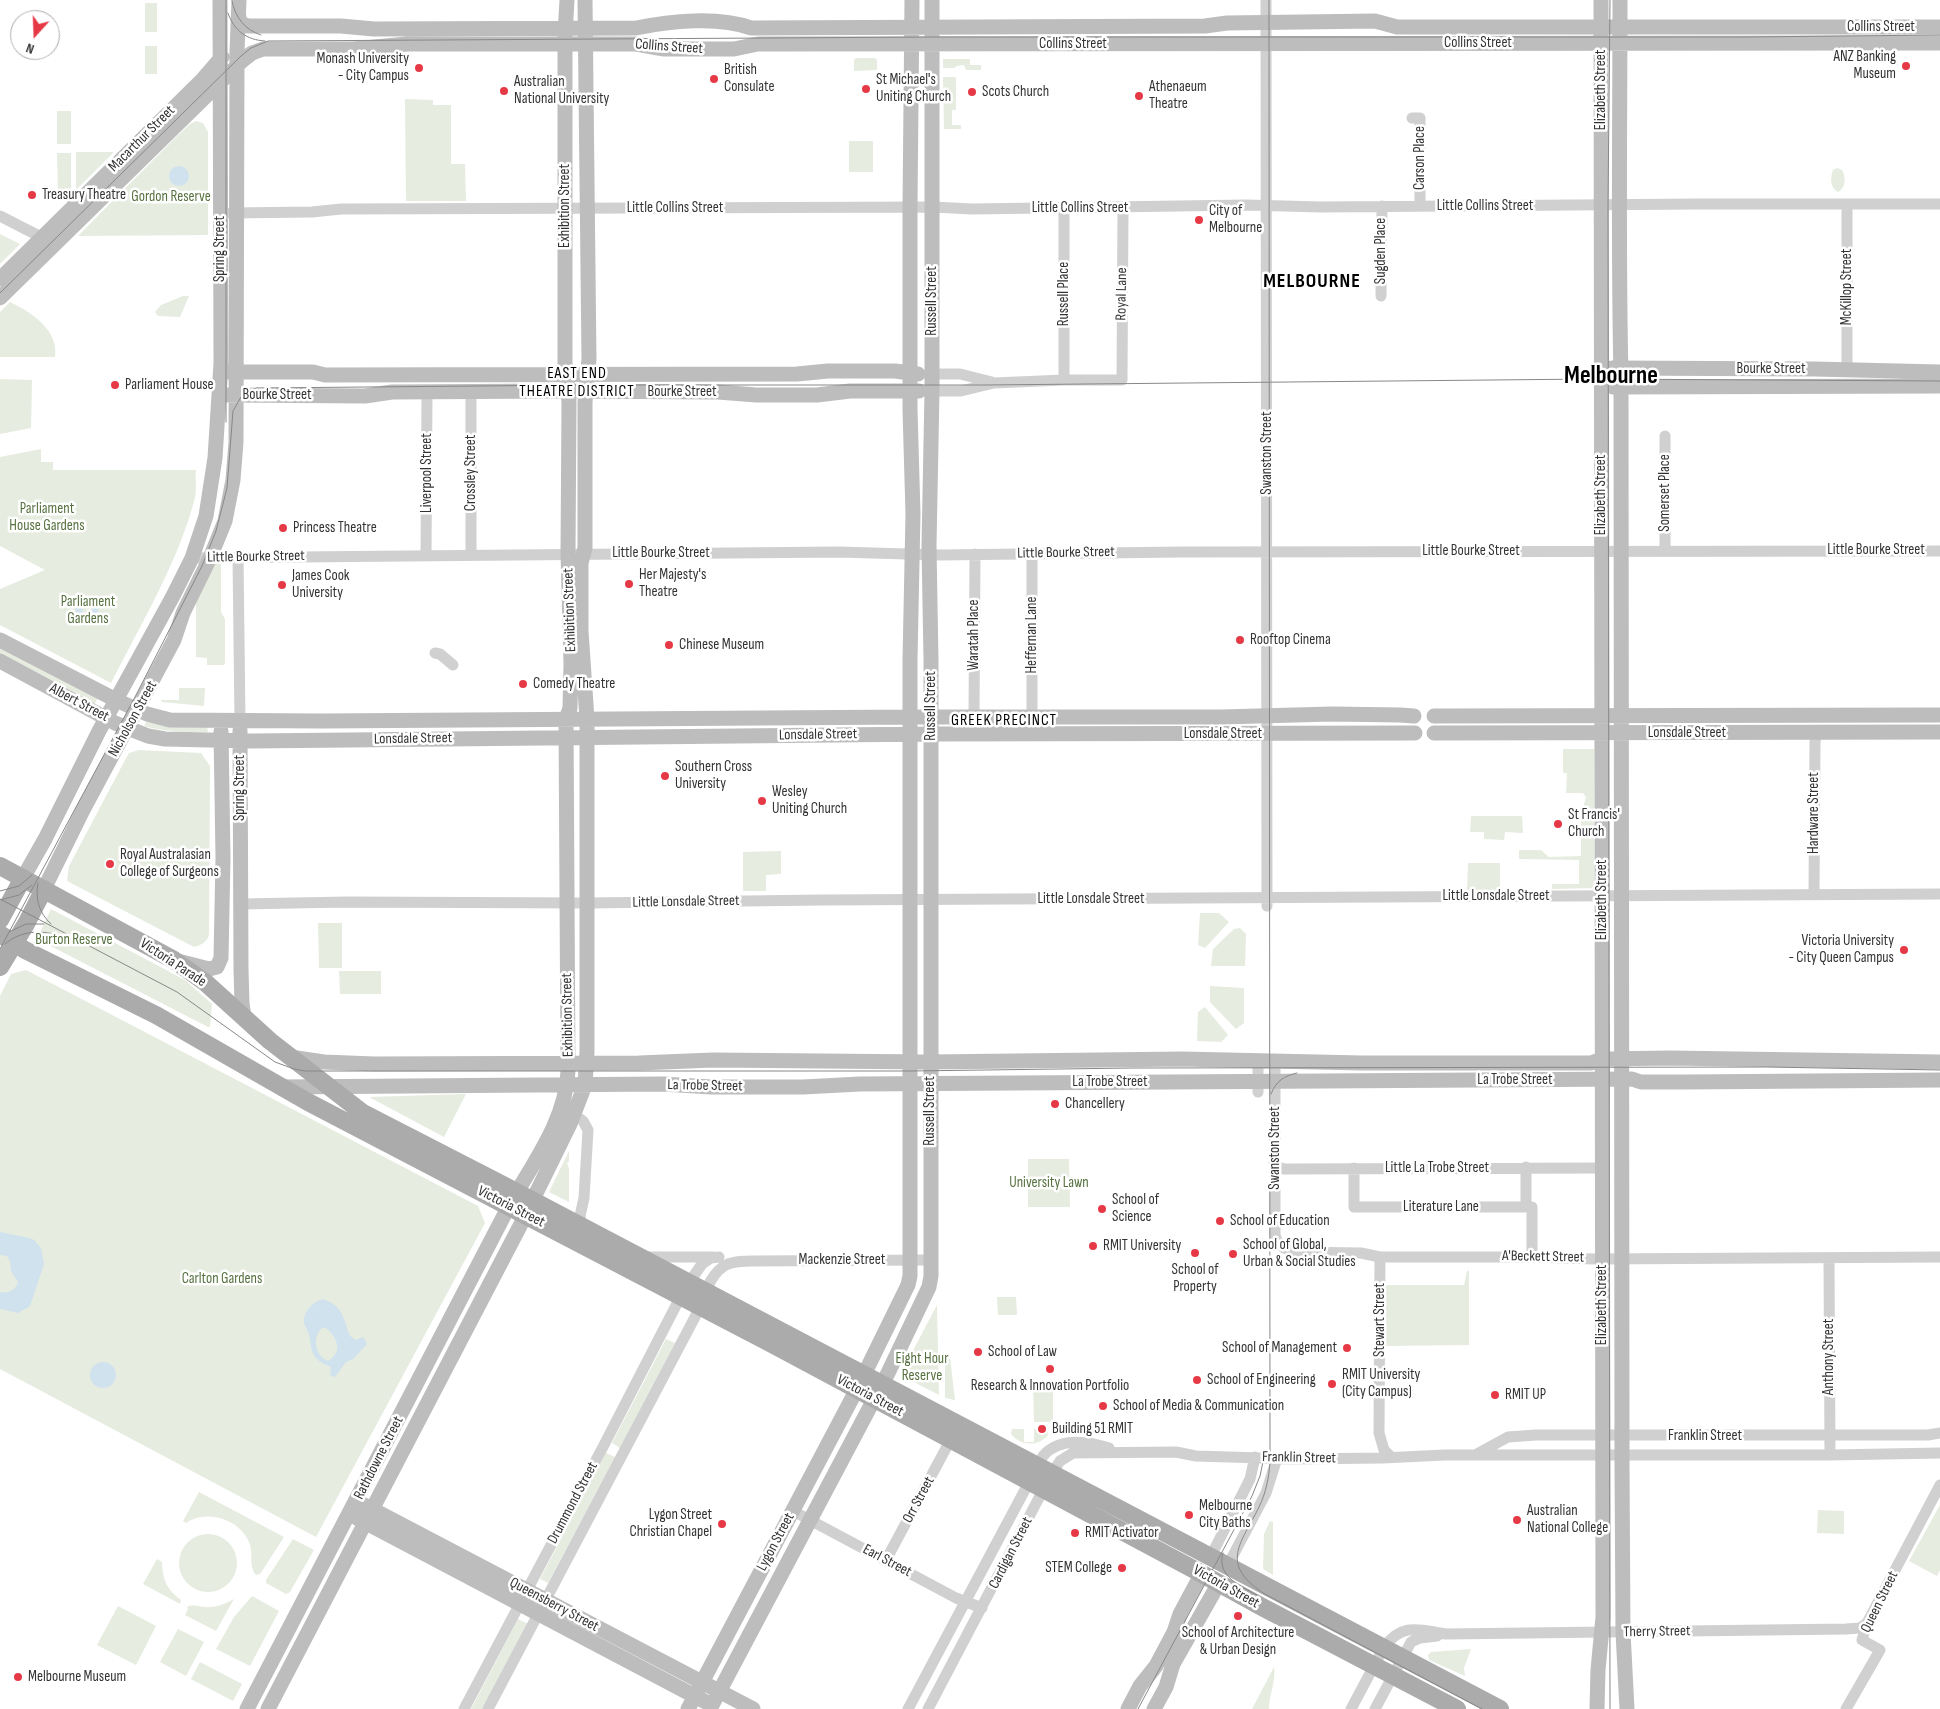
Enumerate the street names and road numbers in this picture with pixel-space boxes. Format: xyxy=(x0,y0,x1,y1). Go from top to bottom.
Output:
street label: Collins Street xyxy=(1847,18,1915,36)
street label: Collins Street xyxy=(1444,34,1512,52)
street label: Collins Street xyxy=(1039,35,1107,53)
street label: Collins Street xyxy=(635,36,703,58)
street label: Elizabeth Street xyxy=(1592,50,1610,130)
street label: Macarthur Street xyxy=(105,102,179,176)
street label: Carson Place xyxy=(1411,126,1429,190)
street label: Exhibition Street xyxy=(556,164,574,248)
street label: Little Collins Street xyxy=(1437,197,1533,215)
street label: Little Collins Street xyxy=(627,199,723,217)
street label: Little Collins Street xyxy=(1032,199,1128,217)
street label: Spring Street xyxy=(211,216,229,282)
street label: Sugden Place xyxy=(1372,218,1390,284)
street label: McKillop Street xyxy=(1838,249,1856,325)
street label: Russell Place xyxy=(1055,262,1073,326)
street label: Russell Street xyxy=(923,266,941,336)
street label: Royal Lane xyxy=(1113,267,1131,321)
street label: Bourke Street xyxy=(1736,360,1806,378)
street label: Bourke Street xyxy=(647,383,717,401)
street label: Bourke Street xyxy=(242,386,312,404)
street label: Swanston Street xyxy=(1258,411,1276,495)
street label: Liverpool Street xyxy=(418,433,436,513)
street label: Crossley Street xyxy=(462,435,480,511)
street label: Somerset Place xyxy=(1656,454,1674,532)
street label: Elizabeth Street xyxy=(1592,455,1610,535)
street label: Little Bourke Street xyxy=(1827,541,1925,559)
street label: Little Bourke Street xyxy=(1422,542,1520,560)
street label: Little Bourke Street xyxy=(1017,543,1115,563)
street label: Little Bourke Street xyxy=(612,544,710,562)
street label: Little Bourke Street xyxy=(207,547,305,567)
street label: Exhibition Street xyxy=(560,568,580,652)
street label: Heffernan Lane xyxy=(1023,596,1041,674)
street label: Waratah Place xyxy=(965,600,983,670)
street label: Russell Street xyxy=(922,671,940,741)
street label: Nicholson Street xyxy=(105,678,161,760)
street label: Albert Street xyxy=(46,680,112,726)
street label: Lonsdale Street xyxy=(1648,724,1726,742)
street label: Lonsdale Street xyxy=(779,725,857,745)
street label: Lonsdale Street xyxy=(1184,725,1262,743)
street label: Lonsdale Street xyxy=(374,729,452,749)
street label: Spring Street xyxy=(231,755,249,821)
street label: Hardware Street xyxy=(1805,772,1823,854)
street label: Elizabeth Street xyxy=(1593,860,1611,940)
street label: Little Lonsdale Street xyxy=(1443,887,1549,905)
street label: Little Lonsdale Street xyxy=(1038,890,1144,908)
street label: Little Lonsdale Street xyxy=(632,892,740,912)
street label: Victoria Parade xyxy=(136,935,210,991)
street label: Exhibition Street xyxy=(558,973,578,1057)
street label: La Trobe Street xyxy=(1477,1071,1553,1089)
street label: La Trobe Street xyxy=(1072,1073,1148,1091)
street label: La Trobe Street xyxy=(667,1076,743,1096)
street label: Russell Street xyxy=(921,1076,939,1146)
street label: Swanston Street xyxy=(1266,1106,1284,1190)
street label: Little La Trobe Street xyxy=(1385,1159,1489,1177)
street label: Victoria Street xyxy=(474,1182,548,1232)
street label: Literature Lane xyxy=(1403,1198,1479,1216)
street label: A'Beckett Street xyxy=(1502,1247,1584,1267)
street label: Mackenzie Street xyxy=(799,1251,885,1269)
street label: Elizabeth Street xyxy=(1593,1265,1611,1345)
street label: Stewart Street xyxy=(1371,1283,1389,1357)
street label: Anthony Street xyxy=(1820,1319,1838,1395)
street label: Victoria Street xyxy=(834,1371,906,1421)
street label: Rathdowne Street xyxy=(350,1413,408,1503)
street label: Franklin Street xyxy=(1668,1427,1742,1445)
street label: Franklin Street xyxy=(1262,1448,1336,1468)
street label: Drummond Street xyxy=(544,1459,602,1547)
street label: Orr Street xyxy=(899,1474,939,1526)
street label: Lygon Street xyxy=(753,1510,799,1574)
street label: Cardigan Street xyxy=(985,1514,1037,1592)
street label: Earl Street xyxy=(859,1541,915,1581)
street label: Victoria Street xyxy=(1190,1561,1262,1613)
street label: Queen Street xyxy=(1857,1568,1903,1636)
street label: Queensberry Street xyxy=(506,1574,602,1636)
street label: Therry Street xyxy=(1623,1622,1691,1642)

